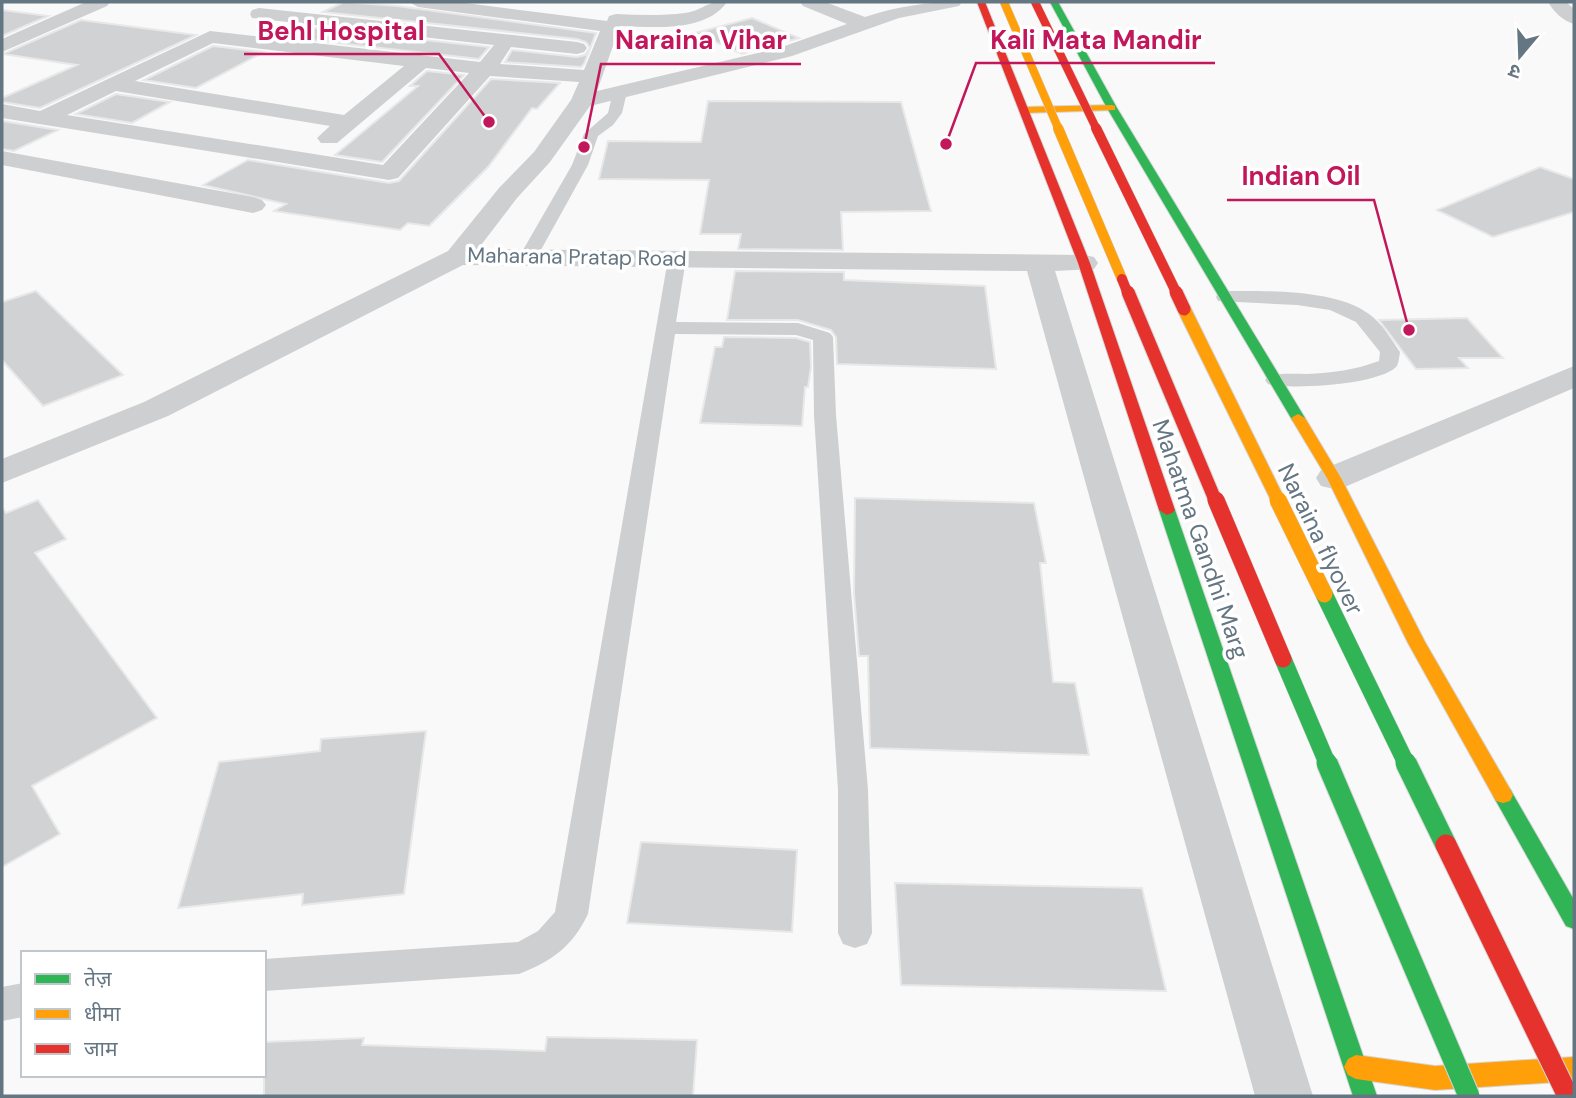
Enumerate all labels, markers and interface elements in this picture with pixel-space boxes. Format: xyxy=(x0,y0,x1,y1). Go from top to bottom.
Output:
callout: Behl Hospital xyxy=(244,7,439,54)
text: Behl Hospital xyxy=(257,14,425,48)
callout: Kali Mata Mandir xyxy=(976,16,1215,63)
callout: Naraina Vihar xyxy=(601,17,801,64)
north arrow xyxy=(1485,21,1555,91)
text: Naraina Vihar xyxy=(615,23,787,57)
text: Kali Mata Mandir xyxy=(990,23,1202,57)
text: उ xyxy=(1504,58,1524,85)
callout: Indian Oil xyxy=(1227,153,1374,200)
text: Indian Oil xyxy=(1241,159,1361,193)
street label: Maharana Pratap Road xyxy=(467,241,687,273)
street label: Mahatma Gandhi Marg xyxy=(1145,415,1257,663)
street label: Naraina flyover xyxy=(1271,458,1371,620)
legend xyxy=(21,951,266,1077)
text: तेज़ xyxy=(84,965,112,993)
text: धीमा xyxy=(84,1000,121,1028)
text: जाम xyxy=(84,1035,118,1063)

